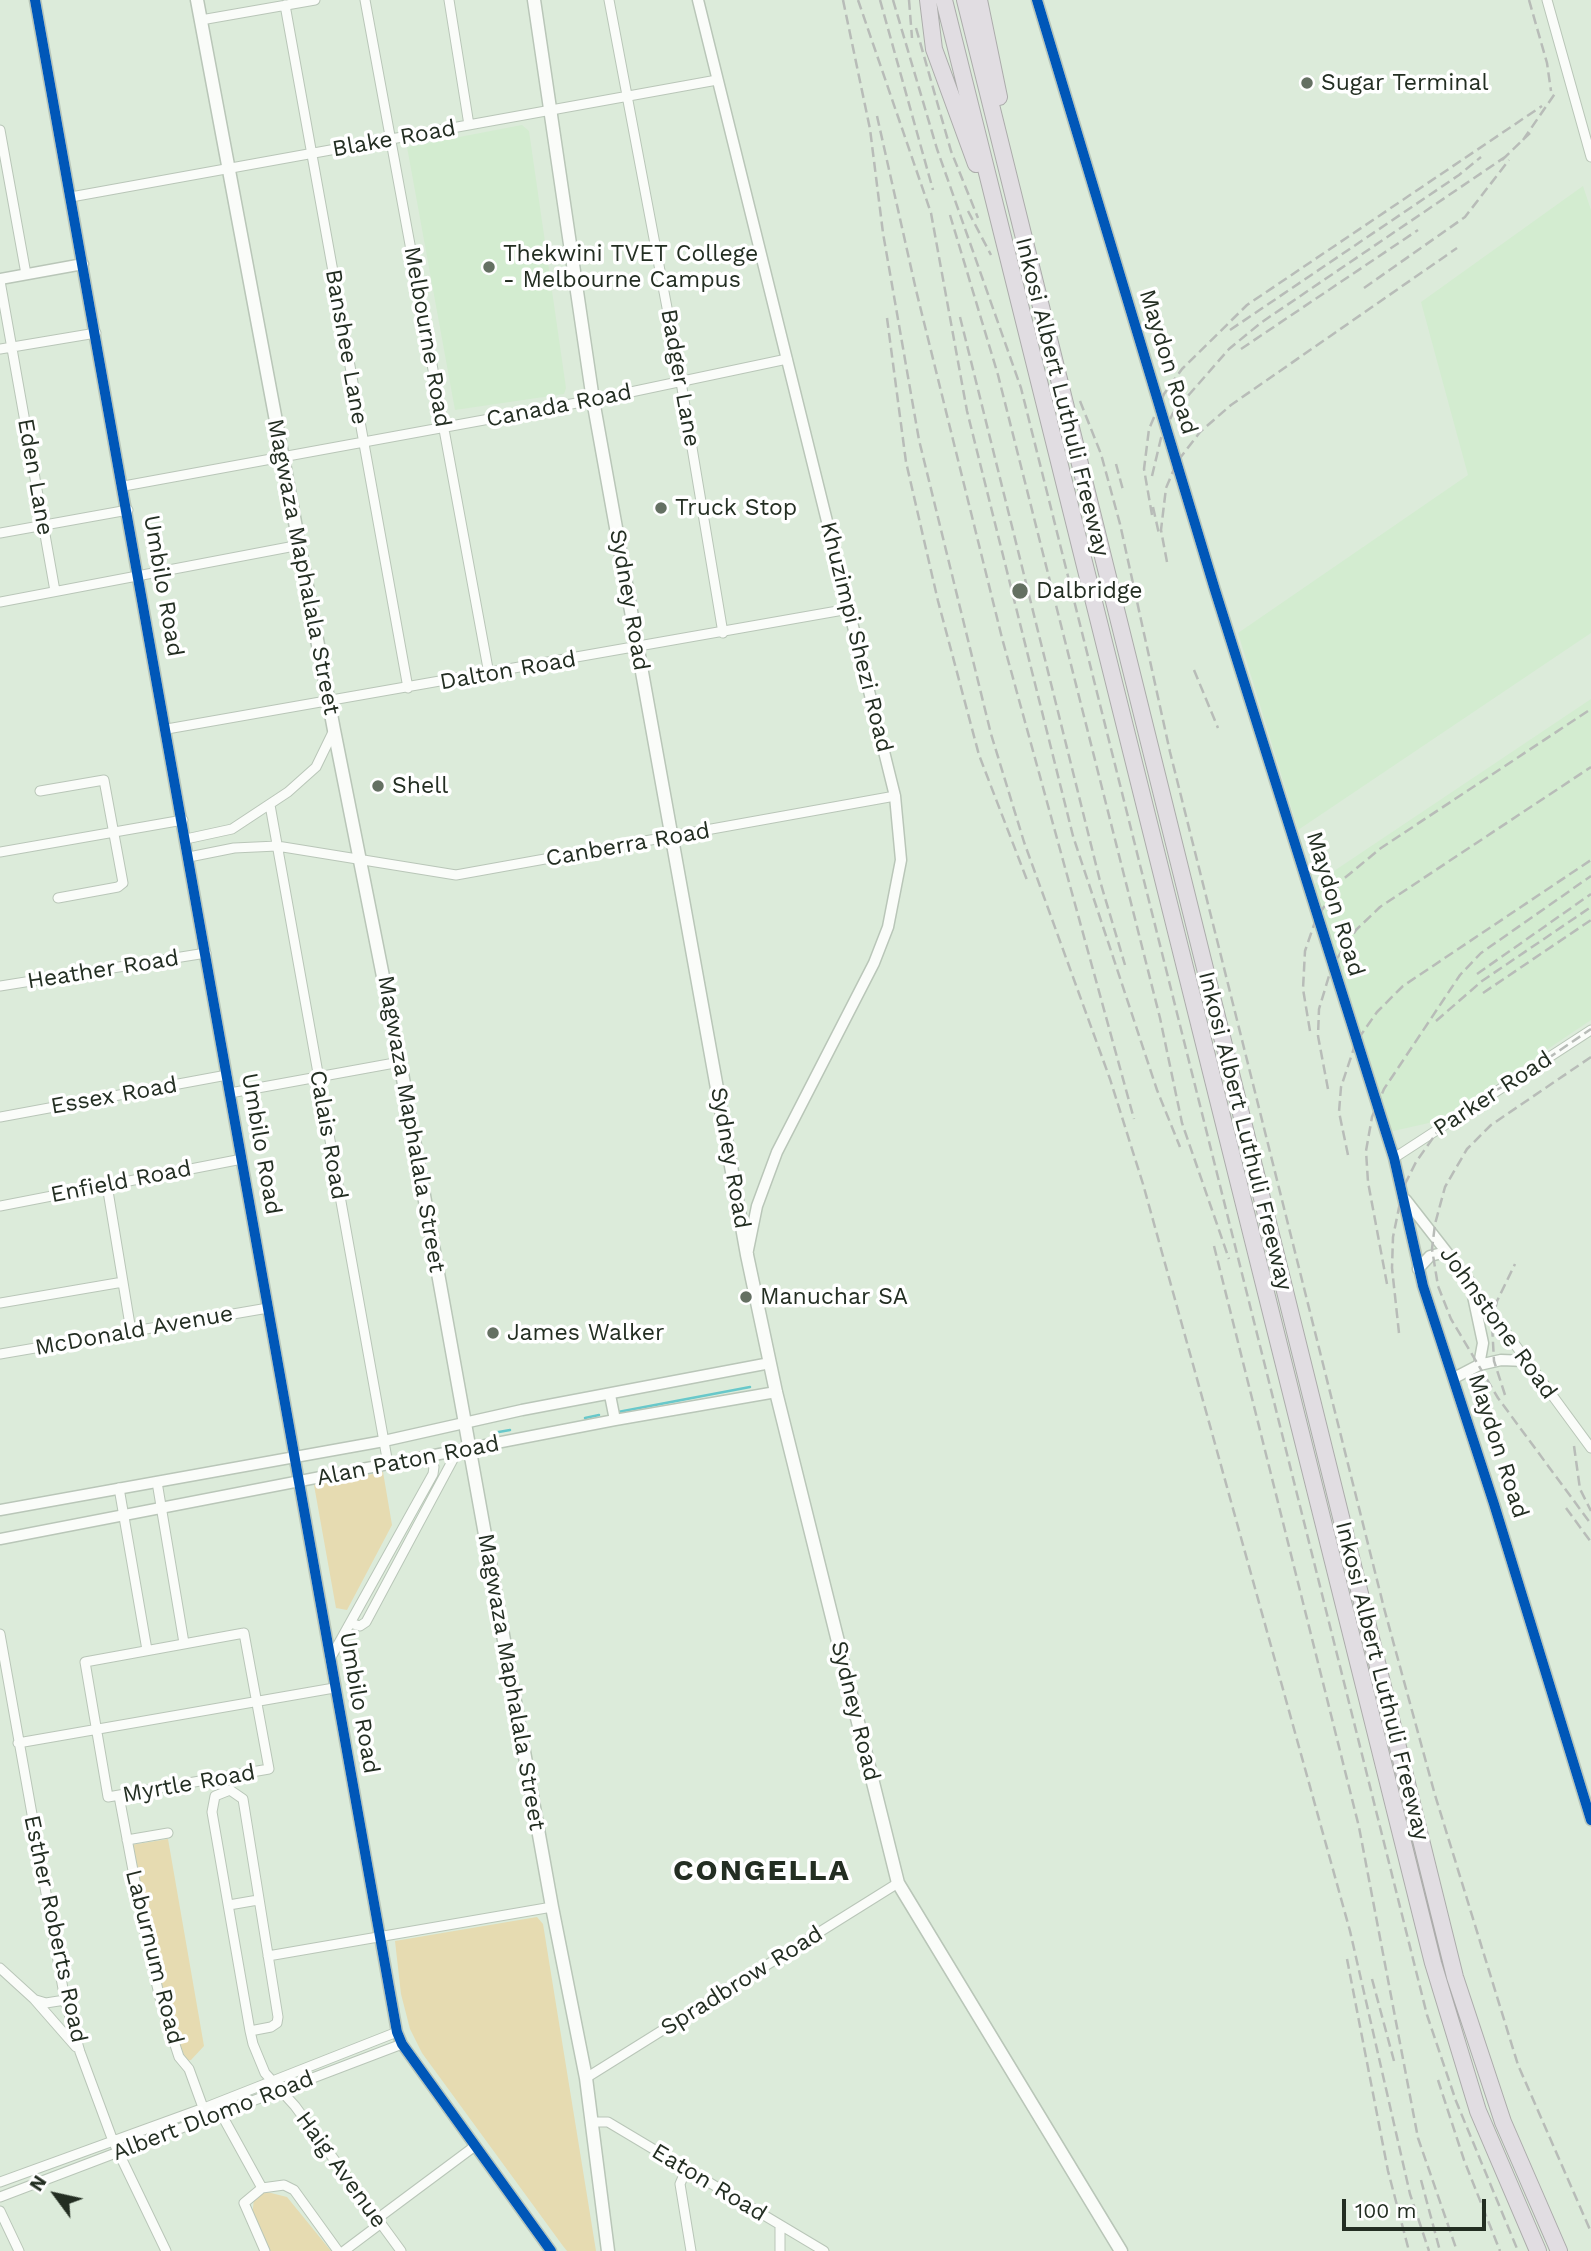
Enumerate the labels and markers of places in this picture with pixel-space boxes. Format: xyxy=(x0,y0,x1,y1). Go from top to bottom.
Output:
place label: Sugar Terminal xyxy=(1321,69,1489,97)
marker: Sugar Terminal xyxy=(1299,75,1315,91)
place label: Thekwini TVET College - Melbourne Campus xyxy=(503,240,758,294)
marker: Thekwini TVET College - Melbourne Campus xyxy=(481,259,497,275)
place label: Truck Stop xyxy=(675,494,797,522)
marker: Truck Stop xyxy=(653,500,669,516)
place label: Dalbridge xyxy=(1036,577,1142,605)
marker: Dalbridge xyxy=(1010,581,1030,601)
place label: Shell xyxy=(392,772,448,800)
marker: Shell xyxy=(370,778,386,794)
place label: Manuchar SA xyxy=(760,1283,908,1311)
marker: Manuchar SA xyxy=(738,1289,754,1305)
place label: James Walker xyxy=(507,1319,664,1347)
marker: James Walker xyxy=(485,1325,501,1341)

